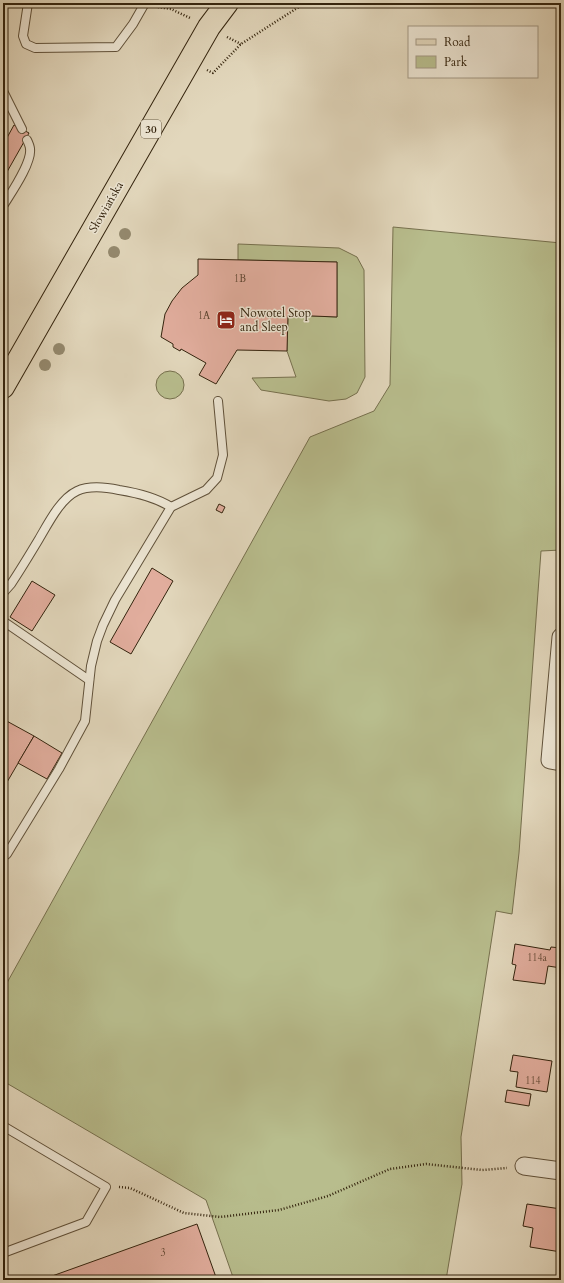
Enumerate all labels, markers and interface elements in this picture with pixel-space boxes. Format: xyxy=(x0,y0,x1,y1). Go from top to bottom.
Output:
legend xyxy=(408,26,538,78)
text: Road xyxy=(444,34,471,50)
text: Park xyxy=(444,54,468,70)
road number: 30 xyxy=(141,120,161,138)
street label: Słowiańska xyxy=(85,178,127,235)
house number: 1B xyxy=(234,272,246,286)
place label: Nowotel Stop and Sleep xyxy=(240,305,311,335)
house number: 1A xyxy=(198,309,211,323)
hotel icon: Nowotel Stop and Sleep xyxy=(215,309,237,331)
house number: 114a xyxy=(527,951,548,965)
house number: 114 xyxy=(525,1074,541,1088)
house number: 3 xyxy=(160,1246,166,1260)

